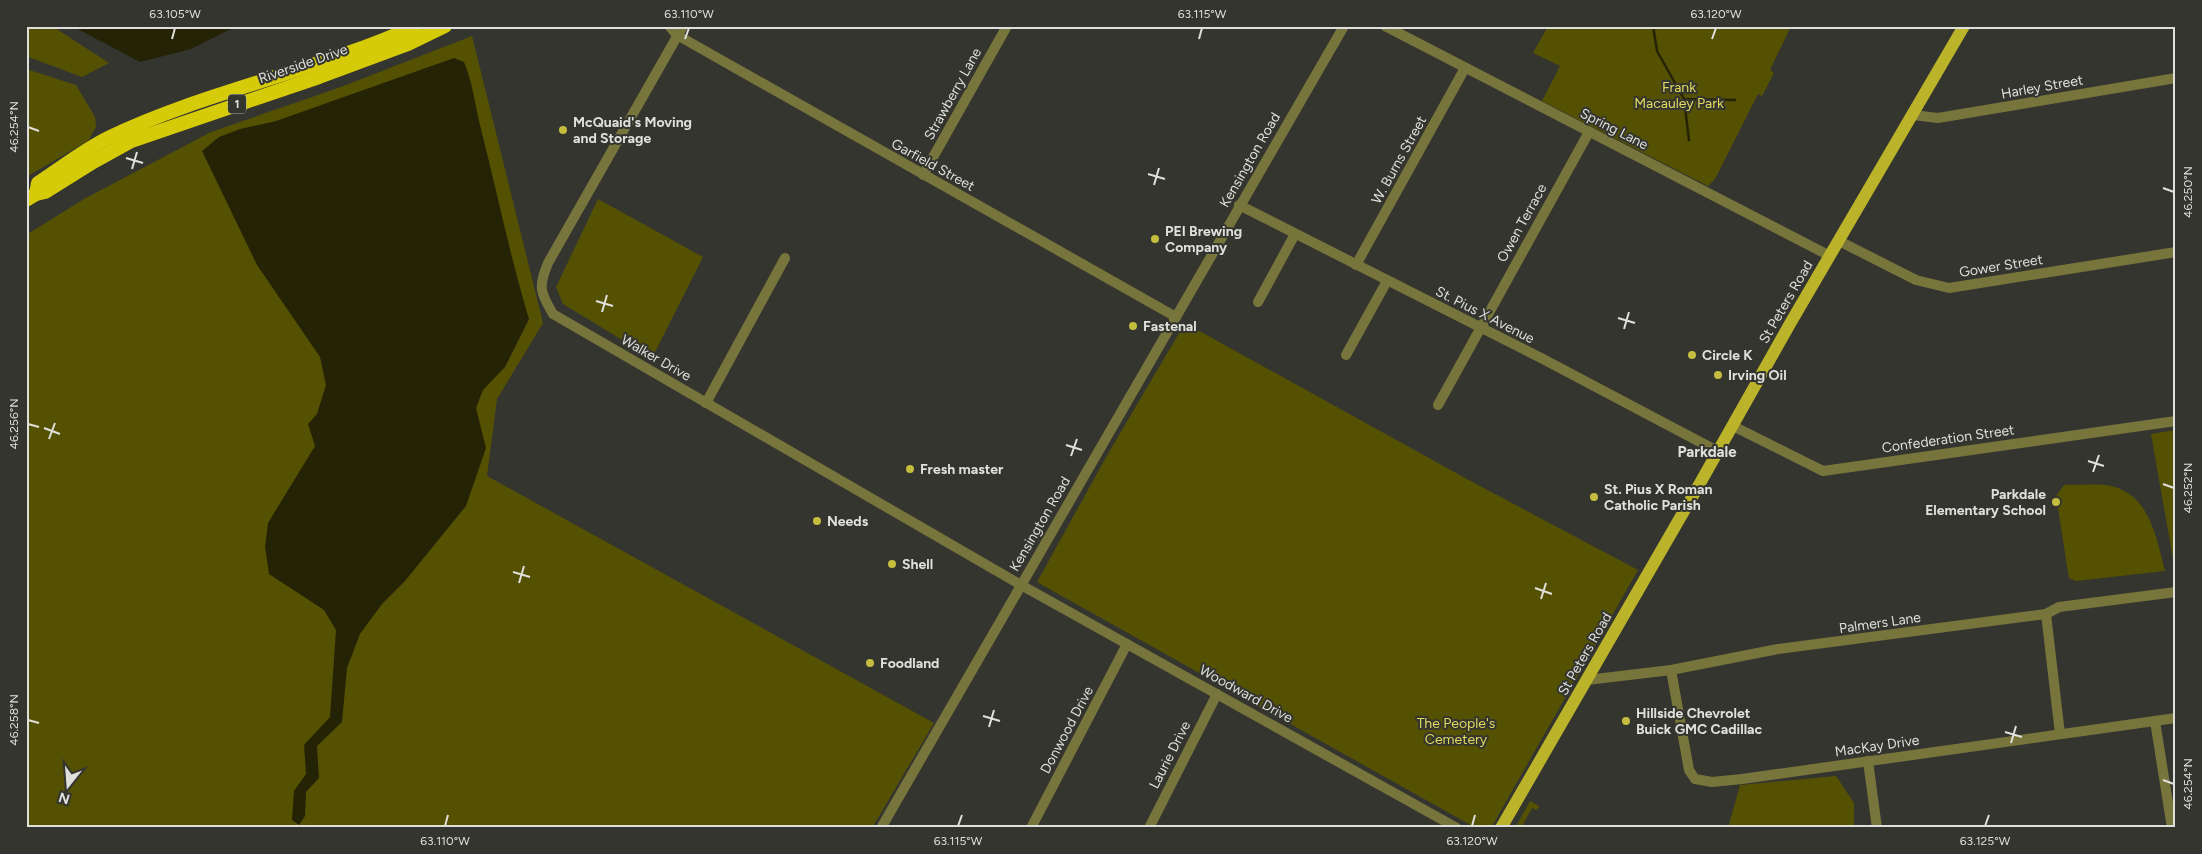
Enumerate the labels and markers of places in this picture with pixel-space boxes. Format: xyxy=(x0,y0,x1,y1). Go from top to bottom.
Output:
place label: McQuaid's Moving and Storage xyxy=(573,114,692,147)
marker: McQuaid's Moving and Storage xyxy=(557,124,569,136)
place label: PEI Brewing Company xyxy=(1165,223,1242,256)
marker: PEI Brewing Company xyxy=(1149,233,1161,245)
place label: Fastenal xyxy=(1143,318,1197,335)
marker: Fastenal xyxy=(1127,320,1139,332)
place label: Circle K xyxy=(1702,347,1753,364)
marker: Circle K xyxy=(1686,349,1698,361)
place label: Irving Oil xyxy=(1728,367,1787,384)
marker: Irving Oil xyxy=(1712,369,1724,381)
place label: Fresh master xyxy=(920,461,1004,478)
marker: Fresh master xyxy=(904,463,916,475)
place label: St. Pius X Roman Catholic Parish xyxy=(1604,481,1713,514)
place label: Parkdale Elementary School xyxy=(1925,486,2046,519)
marker: St. Pius X Roman Catholic Parish xyxy=(1588,491,1600,503)
marker: Parkdale Elementary School xyxy=(2050,496,2062,508)
place label: Needs xyxy=(827,513,869,530)
marker: Needs xyxy=(811,515,823,527)
place label: Shell xyxy=(902,556,933,573)
marker: Shell xyxy=(886,558,898,570)
place label: Foodland xyxy=(880,655,939,672)
marker: Foodland xyxy=(864,657,876,669)
place label: Hillside Chevrolet Buick GMC Cadillac xyxy=(1636,705,1763,738)
marker: Hillside Chevrolet Buick GMC Cadillac xyxy=(1620,715,1632,727)

